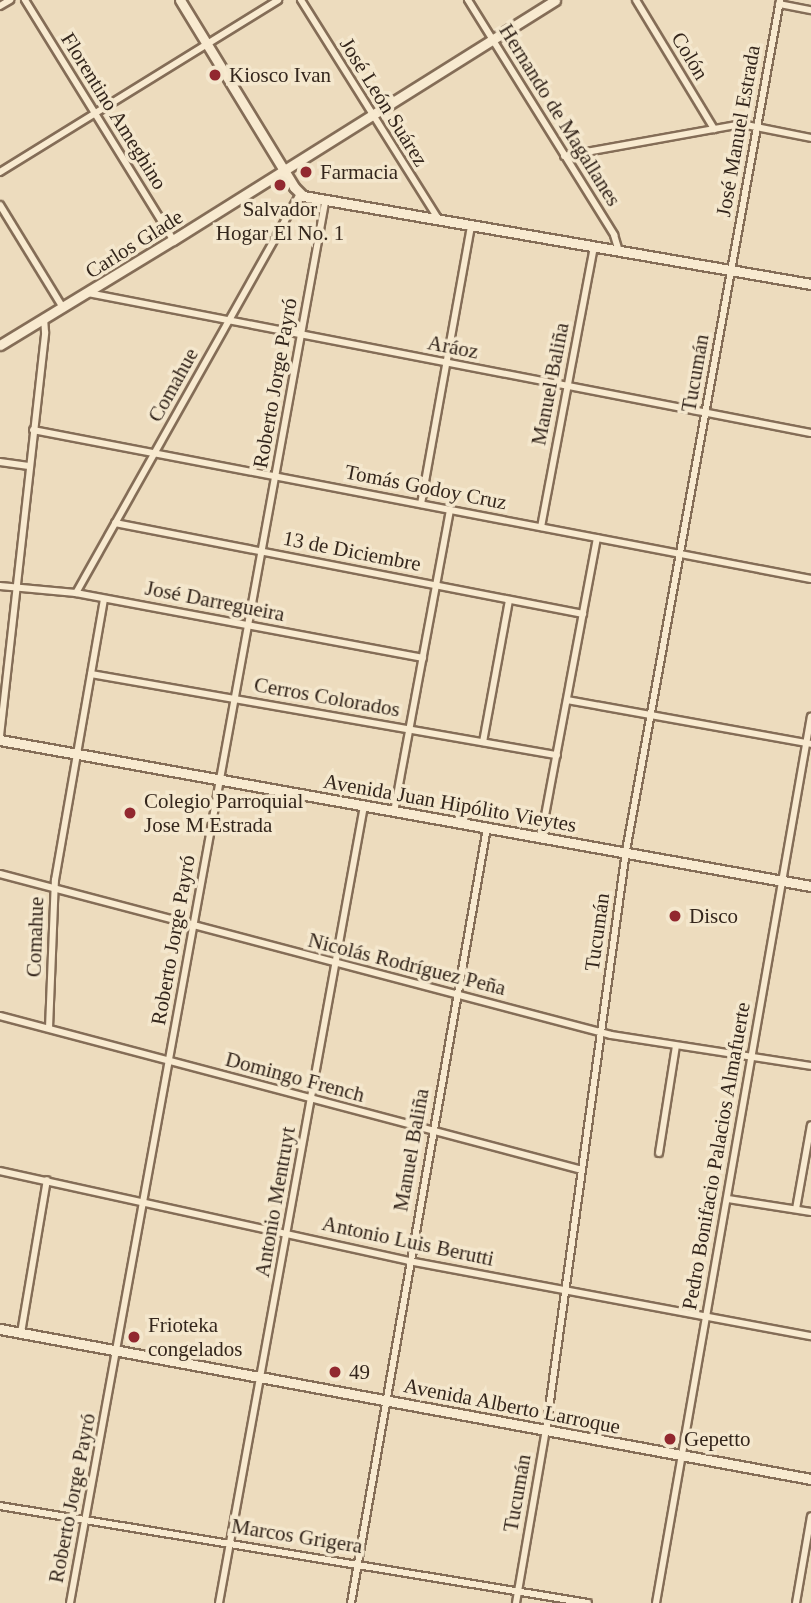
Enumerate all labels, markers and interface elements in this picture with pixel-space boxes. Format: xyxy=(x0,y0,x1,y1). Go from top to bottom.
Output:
street label: Hernando de Magallanes xyxy=(494,19,626,211)
street label: Florentino Ameghino xyxy=(55,27,173,195)
street label: Colón xyxy=(666,28,714,84)
street label: José León Suárez xyxy=(334,33,434,171)
street label: José Manuel Estrada xyxy=(711,43,765,219)
place label: Kiosco Ivan xyxy=(229,62,331,88)
marker: Kiosco Ivan xyxy=(207,67,223,83)
place label: Farmacia xyxy=(320,159,398,185)
marker: Farmacia xyxy=(298,164,314,180)
marker: Salvador Hogar El No. 1 xyxy=(272,177,288,193)
place label: Salvador Hogar El No. 1 xyxy=(216,196,344,246)
street label: Carlos Glade xyxy=(81,204,187,284)
street label: Roberto Jorge Payró xyxy=(248,296,302,470)
street label: Manuel Baliña xyxy=(526,321,574,447)
street label: Aráoz xyxy=(425,330,481,364)
street label: Tucumán xyxy=(676,332,714,414)
street label: Comahue xyxy=(142,344,204,426)
street label: Tomás Godoy Cruz xyxy=(343,459,509,515)
street label: 13 de Diciembre xyxy=(281,525,423,577)
street label: José Darregueira xyxy=(143,575,287,627)
street label: Cerros Colorados xyxy=(252,672,402,722)
street label: Avenida Juan Hipólito Vieytes xyxy=(321,768,579,838)
place label: Colegio Parroquial Jose M Estrada xyxy=(144,788,303,838)
marker: Colegio Parroquial Jose M Estrada xyxy=(122,805,138,821)
street label: Roberto Jorge Payró xyxy=(146,853,200,1027)
street label: Tucumán xyxy=(579,891,615,973)
street label: Comahue xyxy=(21,896,49,978)
place label: Disco xyxy=(689,903,738,929)
marker: Disco xyxy=(667,908,683,924)
street label: Nicolás Rodríguez Peña xyxy=(305,927,509,1001)
street label: Pedro Bonifacio Palacios Almafuerte xyxy=(676,1000,756,1312)
street label: Domingo French xyxy=(223,1046,367,1108)
street label: Manuel Baliña xyxy=(388,1087,434,1213)
street label: Antonio Mentruyt xyxy=(249,1125,301,1279)
street label: Antonio Luis Berutti xyxy=(320,1210,496,1272)
place label: Frioteka congelados xyxy=(148,1312,242,1362)
marker: Frioteka congelados xyxy=(126,1329,142,1345)
place label: 49 xyxy=(349,1359,370,1385)
marker: 49 xyxy=(327,1364,343,1380)
street label: Avenida Alberto Larroque xyxy=(401,1373,623,1439)
street label: Roberto Jorge Payró xyxy=(43,1411,101,1585)
place label: Gepetto xyxy=(684,1426,750,1452)
marker: Gepetto xyxy=(662,1431,678,1447)
street label: Tucumán xyxy=(498,1452,536,1534)
street label: Marcos Grigera xyxy=(230,1513,364,1559)

